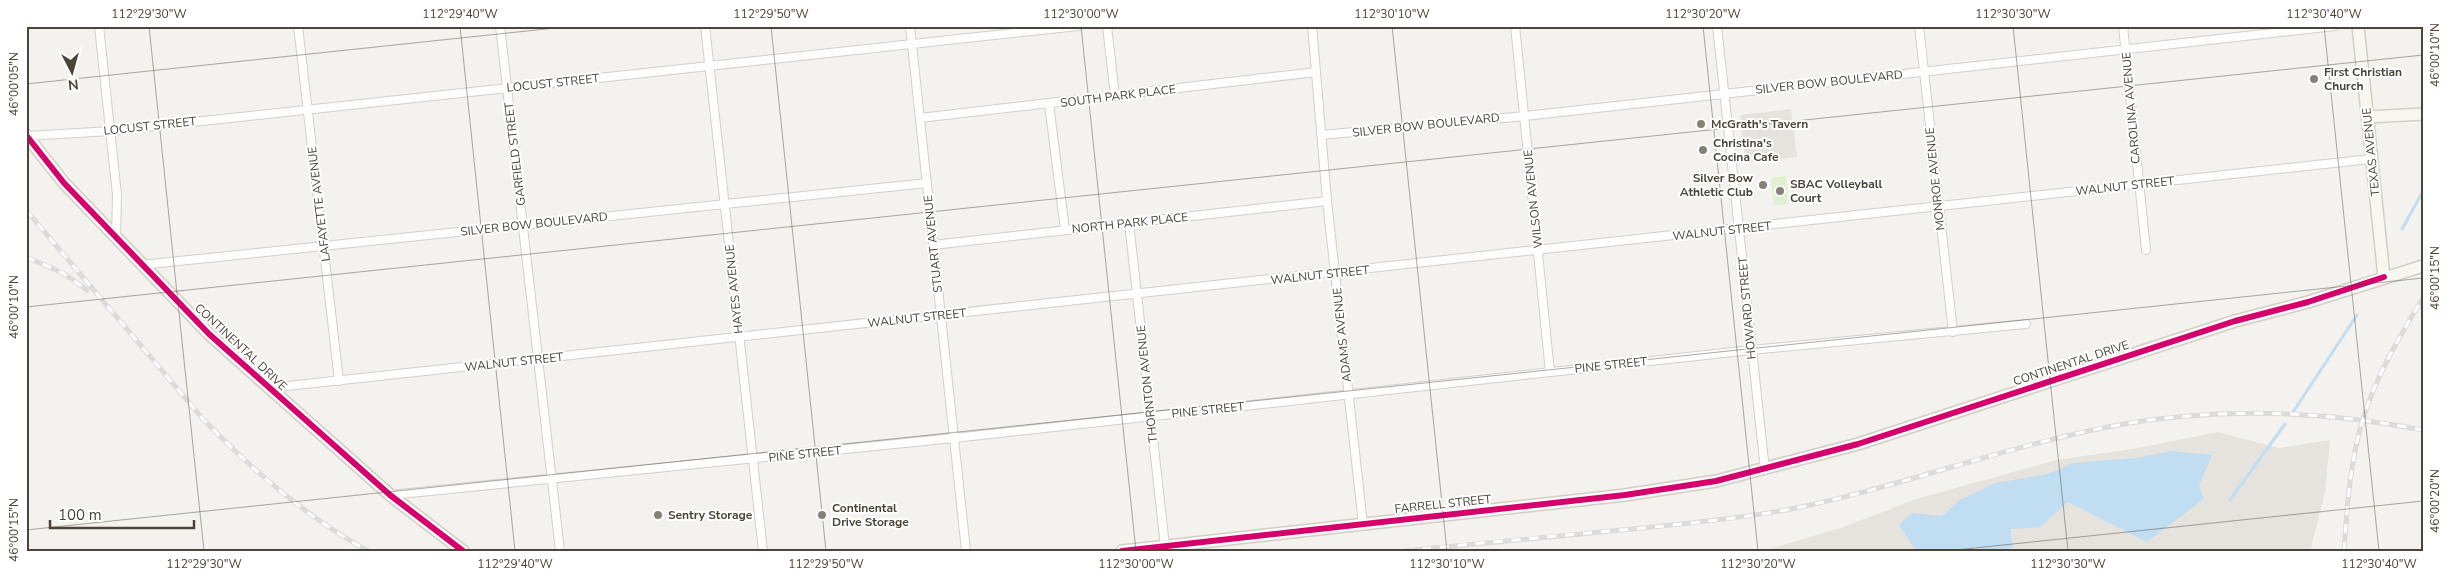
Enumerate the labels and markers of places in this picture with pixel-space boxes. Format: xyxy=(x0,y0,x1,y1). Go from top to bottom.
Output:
place label: First Christian Church xyxy=(2324,64,2402,94)
marker: First Christian Church xyxy=(2308,73,2320,85)
place label: McGrath's Tavern xyxy=(1711,116,1808,132)
marker: McGrath's Tavern xyxy=(1695,118,1707,130)
place label: Christina's Cocina Cafe xyxy=(1713,135,1779,165)
marker: Christina's Cocina Cafe xyxy=(1697,144,1709,156)
place label: Silver Bow Athletic Club xyxy=(1680,170,1754,200)
place label: SBAC Volleyball Court xyxy=(1790,176,1883,206)
marker: Silver Bow Athletic Club xyxy=(1757,179,1769,191)
marker: SBAC Volleyball Court xyxy=(1774,185,1786,197)
place label: Continental Drive Storage xyxy=(832,500,909,530)
place label: Sentry Storage xyxy=(668,507,753,523)
marker: Sentry Storage xyxy=(652,509,664,521)
marker: Continental Drive Storage xyxy=(816,509,828,521)

